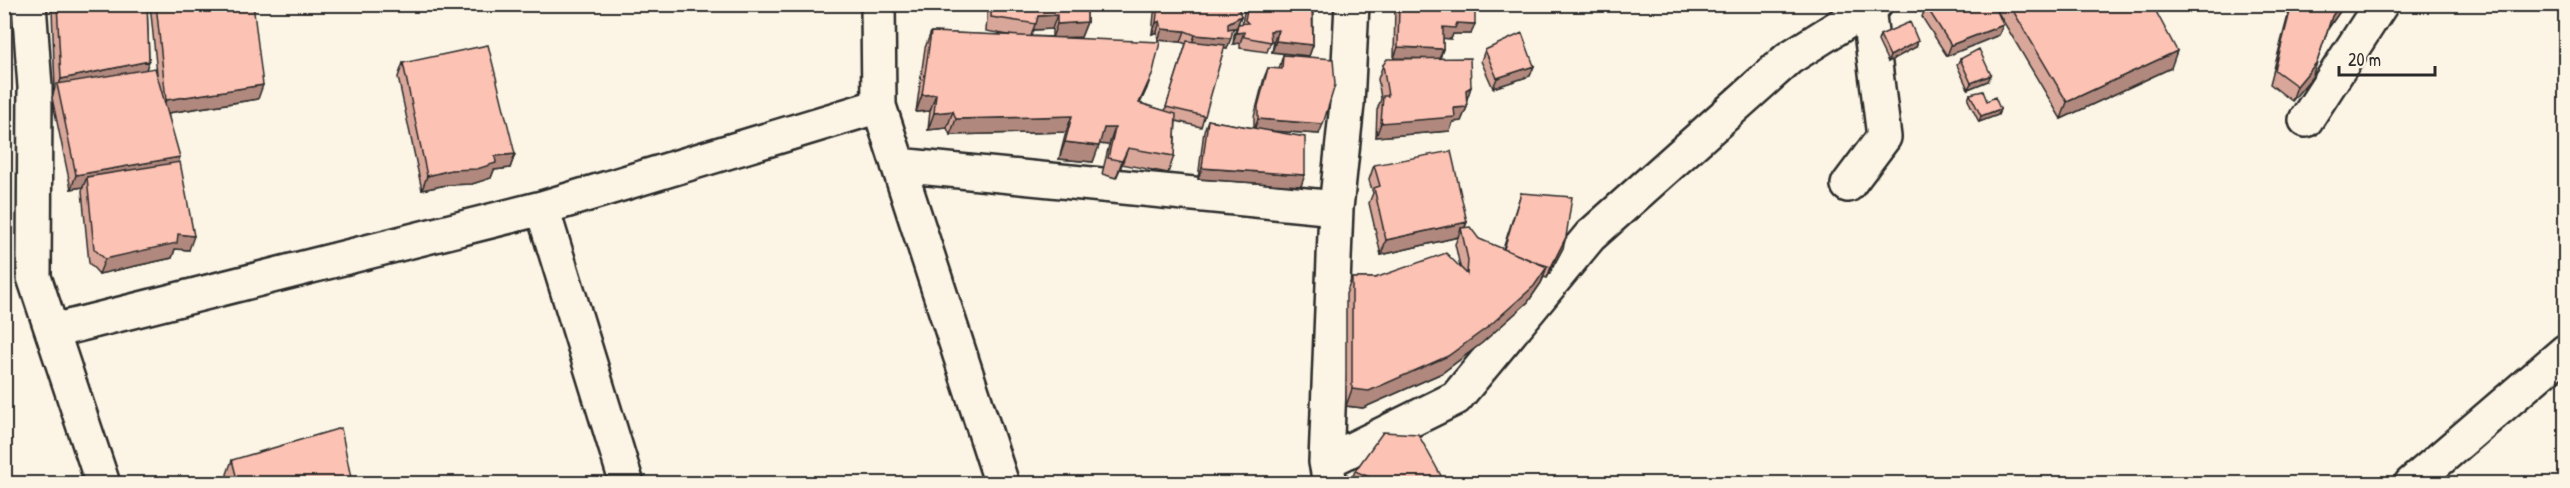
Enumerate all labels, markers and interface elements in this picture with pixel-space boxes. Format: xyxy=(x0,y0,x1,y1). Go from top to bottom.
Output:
scale bar xyxy=(2339,39,2435,77)
text: 20 m xyxy=(2348,47,2381,72)

